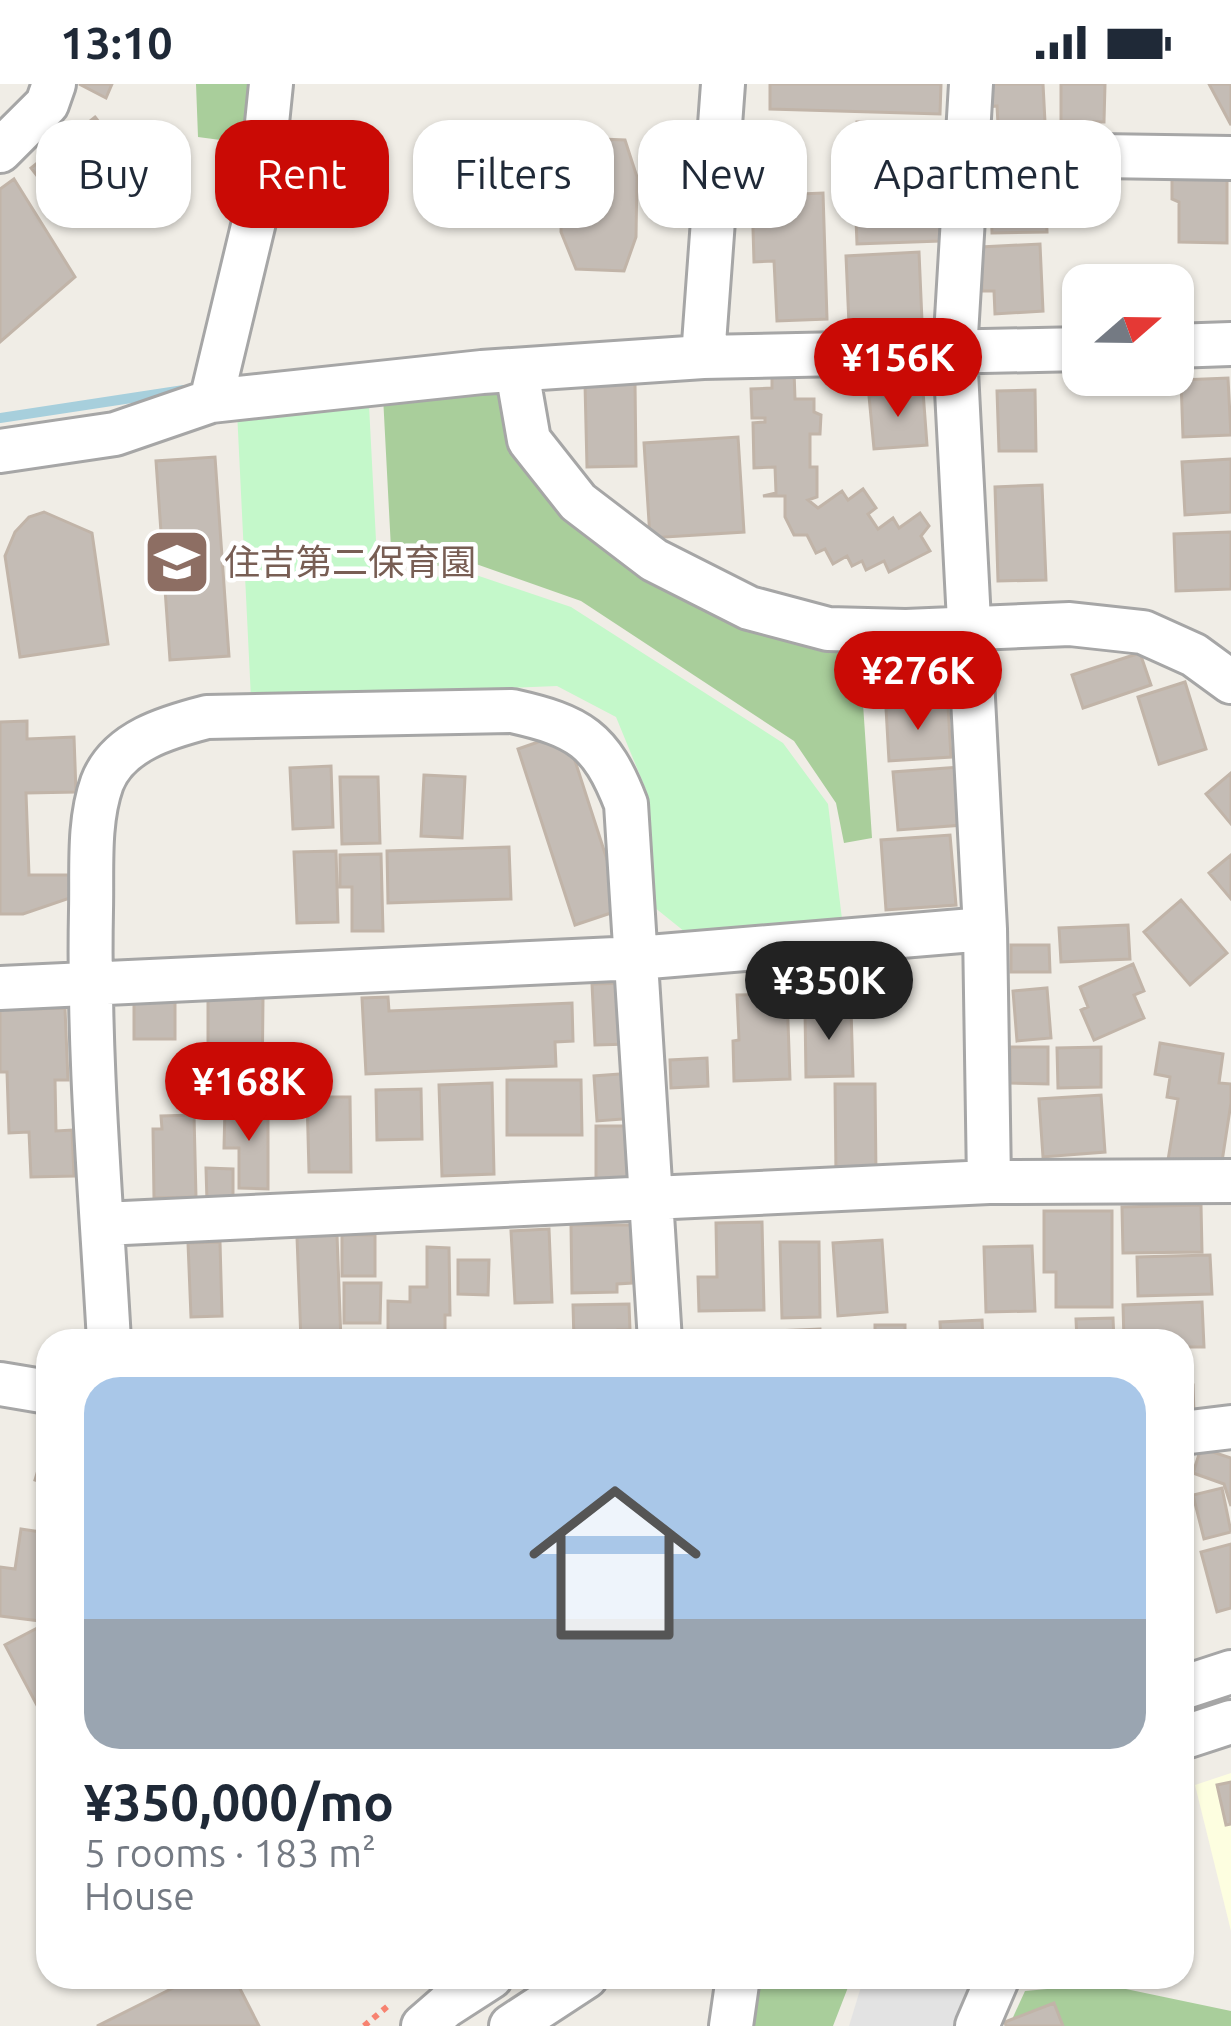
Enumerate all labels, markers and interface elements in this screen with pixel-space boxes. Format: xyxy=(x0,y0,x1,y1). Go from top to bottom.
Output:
text: 13:10 xyxy=(60,17,173,68)
chip: Buy xyxy=(36,120,191,228)
chip: Rent xyxy=(215,120,389,228)
chip: Filters xyxy=(413,120,614,228)
chip: New xyxy=(638,120,807,228)
chip: Apartment xyxy=(831,120,1121,228)
north arrow xyxy=(1062,264,1194,396)
map controls xyxy=(1062,264,1194,396)
pin: ¥156K xyxy=(814,318,982,420)
text: ¥156K xyxy=(841,335,955,378)
school or university icon: 住吉第二保育園 xyxy=(142,527,212,597)
place label: 住吉第二保育園 xyxy=(224,541,476,582)
pin: ¥276K xyxy=(834,631,1002,733)
text: ¥276K xyxy=(861,648,975,691)
pin: ¥350K xyxy=(745,941,913,1043)
text: ¥350K xyxy=(772,958,886,1001)
pin: ¥168K xyxy=(165,1042,333,1144)
text: ¥168K xyxy=(192,1059,306,1102)
icon: home xyxy=(507,1455,723,1671)
text: ¥350,000/mo xyxy=(84,1773,394,1831)
text: 5 rooms · 183 m² xyxy=(84,1831,376,1874)
text: House xyxy=(84,1874,195,1917)

